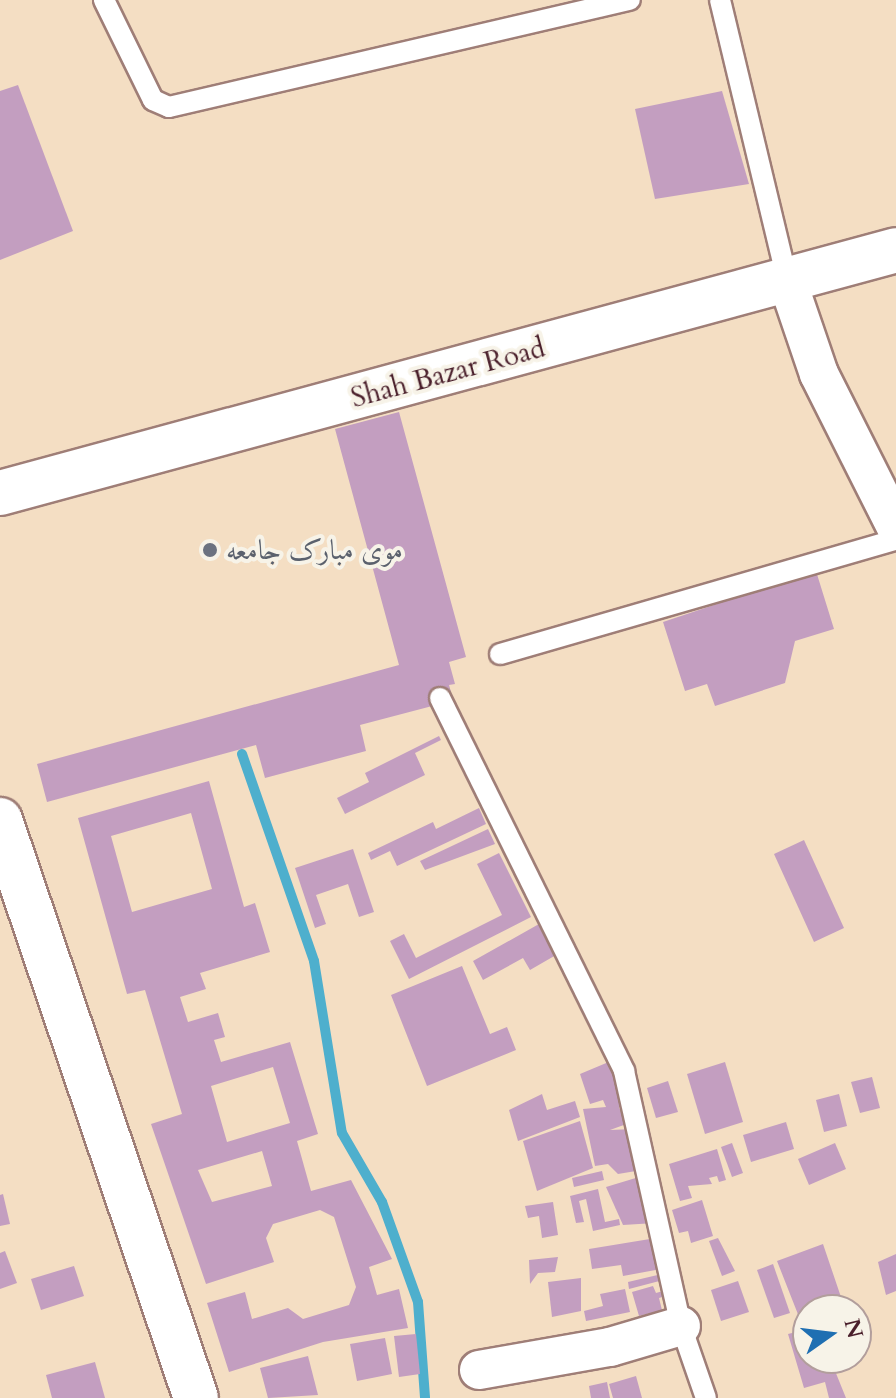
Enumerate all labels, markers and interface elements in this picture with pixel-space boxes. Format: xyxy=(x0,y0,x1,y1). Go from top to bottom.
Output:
street label: Shah Bazar Road xyxy=(347,331,549,415)
place label: موی مبارک جامعه xyxy=(226,533,403,567)
marker: موی مبارک جامعه xyxy=(201,541,219,559)
north arrow xyxy=(792,1294,872,1374)
text: N xyxy=(836,1316,870,1342)

